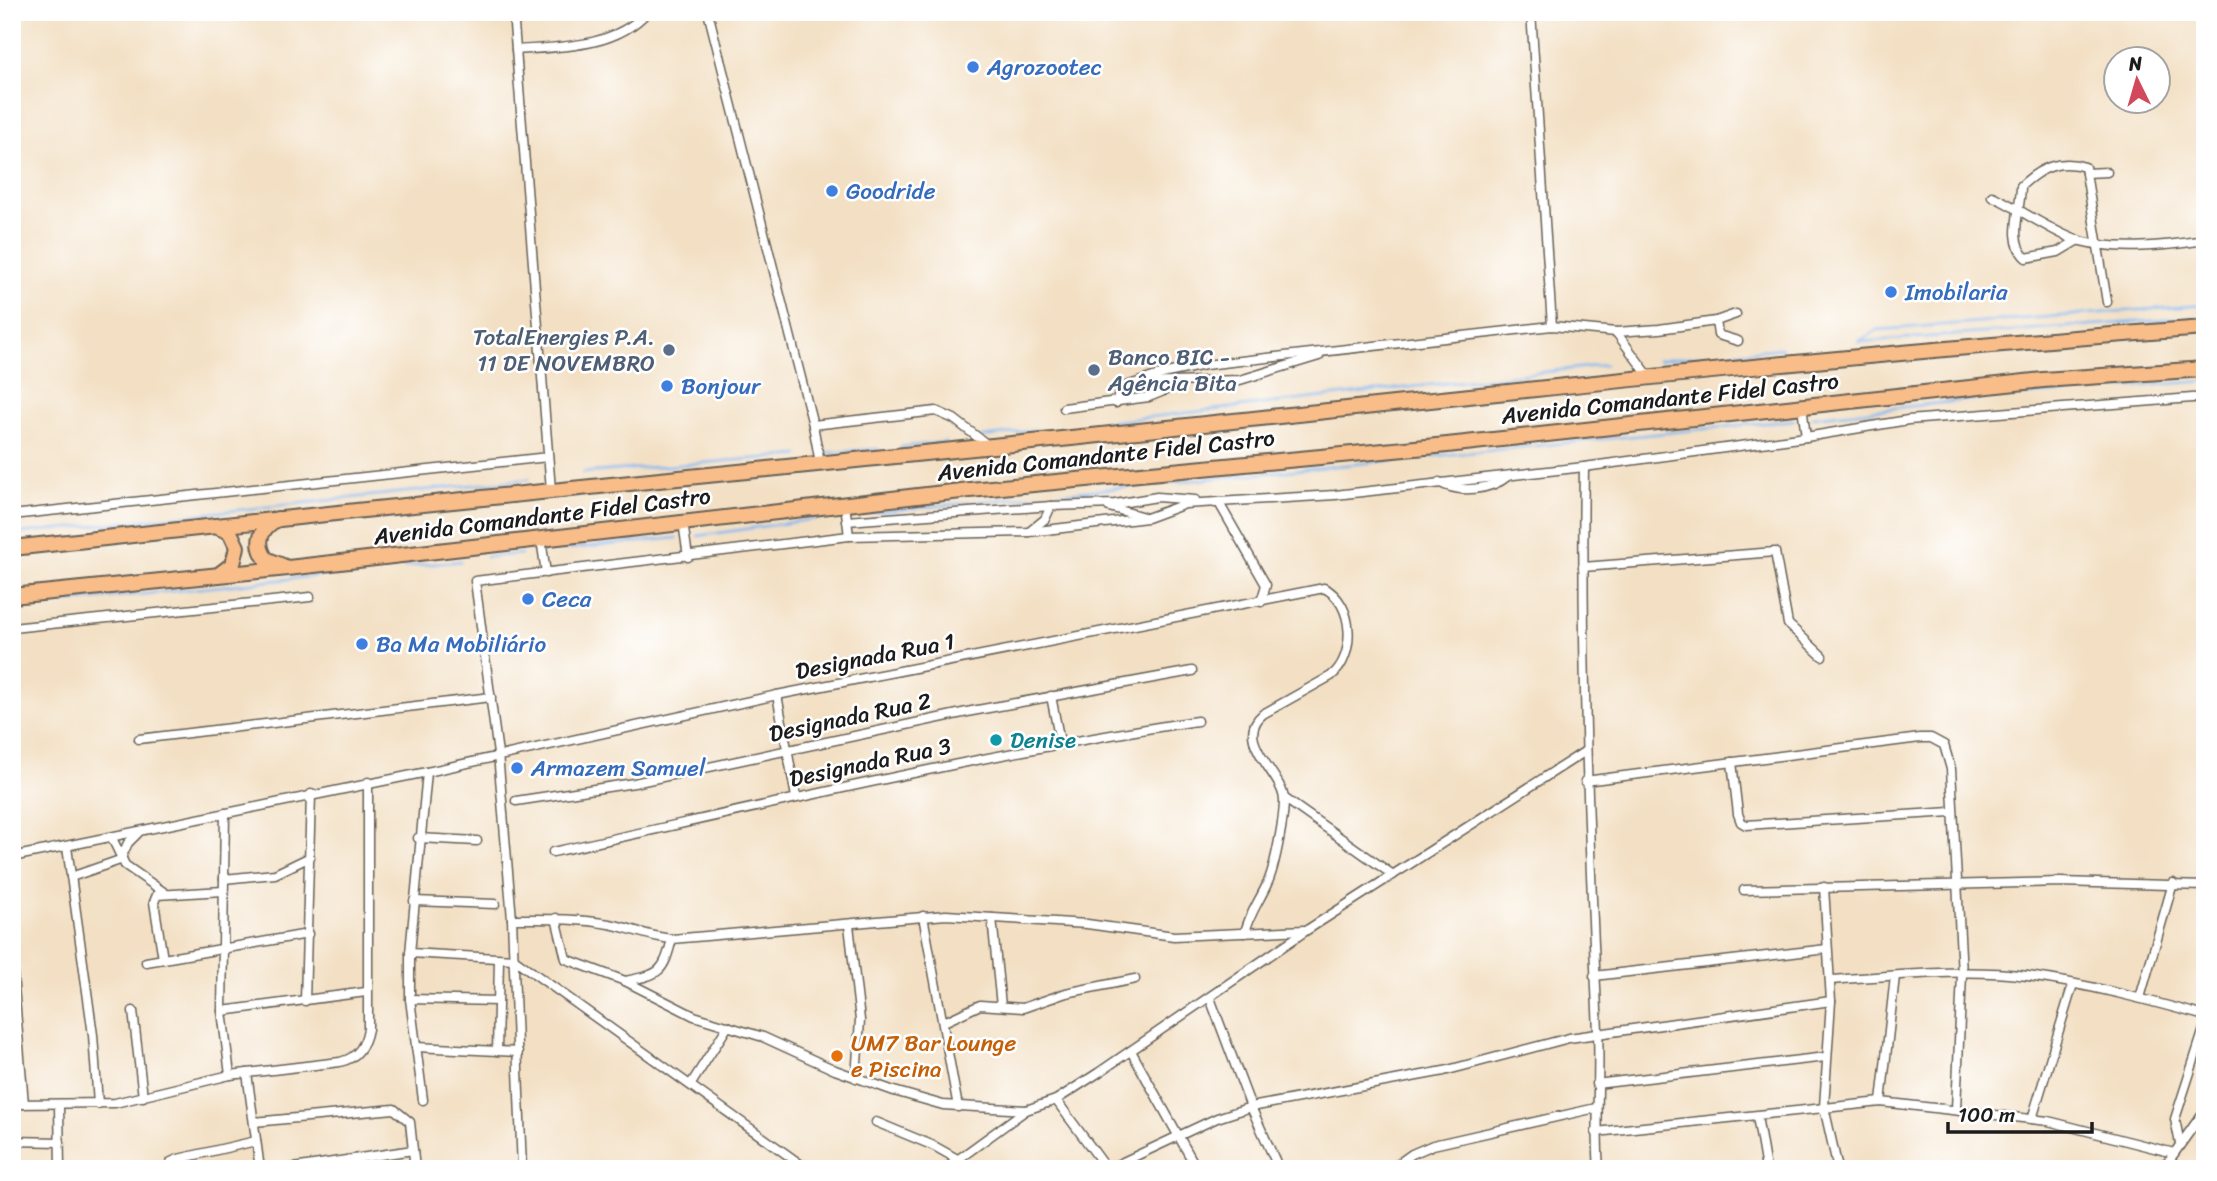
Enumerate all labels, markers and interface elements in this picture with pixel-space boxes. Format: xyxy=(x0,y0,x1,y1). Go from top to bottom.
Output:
north arrow xyxy=(2102,46,2172,116)
text: N xyxy=(2127,46,2144,81)
place label: Agrozootec xyxy=(986,47,1102,88)
marker: Agrozootec xyxy=(965,59,981,75)
place label: Goodride xyxy=(846,171,936,212)
marker: Goodride xyxy=(824,183,840,199)
place label: Imobilaria xyxy=(1904,272,2008,313)
marker: Imobilaria xyxy=(1883,284,1899,300)
place label: TotalEnergies P.A. 11 DE NOVEMBRO xyxy=(473,317,655,384)
place label: Banco BIC - Agência Bita xyxy=(1107,337,1237,404)
marker: TotalEnergies P.A. 11 DE NOVEMBRO xyxy=(661,342,677,358)
street label: Avenida Comandante Fidel Castro xyxy=(1498,360,1841,437)
marker: Banco BIC - Agência Bita xyxy=(1086,362,1102,378)
place label: Bonjour xyxy=(681,366,762,407)
marker: Bonjour xyxy=(659,378,675,394)
street label: Avenida Comandante Fidel Castro xyxy=(934,417,1277,494)
street label: Avenida Comandante Fidel Castro xyxy=(370,475,713,558)
place label: Ceca xyxy=(542,579,592,620)
marker: Ceca xyxy=(520,591,536,607)
street label: Designada Rua 1 xyxy=(792,621,958,692)
place label: Ba Ma Mobiliário xyxy=(376,624,546,665)
marker: Ba Ma Mobiliário xyxy=(354,636,370,652)
street label: Designada Rua 2 xyxy=(765,680,935,755)
place label: Denise xyxy=(1010,720,1076,761)
street label: Designada Rua 3 xyxy=(786,725,955,800)
marker: Denise xyxy=(988,732,1004,748)
place label: Armazem Samuel xyxy=(530,748,706,789)
marker: Armazem Samuel xyxy=(509,760,525,776)
place label: UM7 Bar Lounge e Piscina xyxy=(851,1023,1016,1090)
marker: UM7 Bar Lounge e Piscina xyxy=(829,1048,845,1064)
scale bar xyxy=(1948,1090,2091,1134)
text: 100 m xyxy=(1958,1096,2015,1134)

